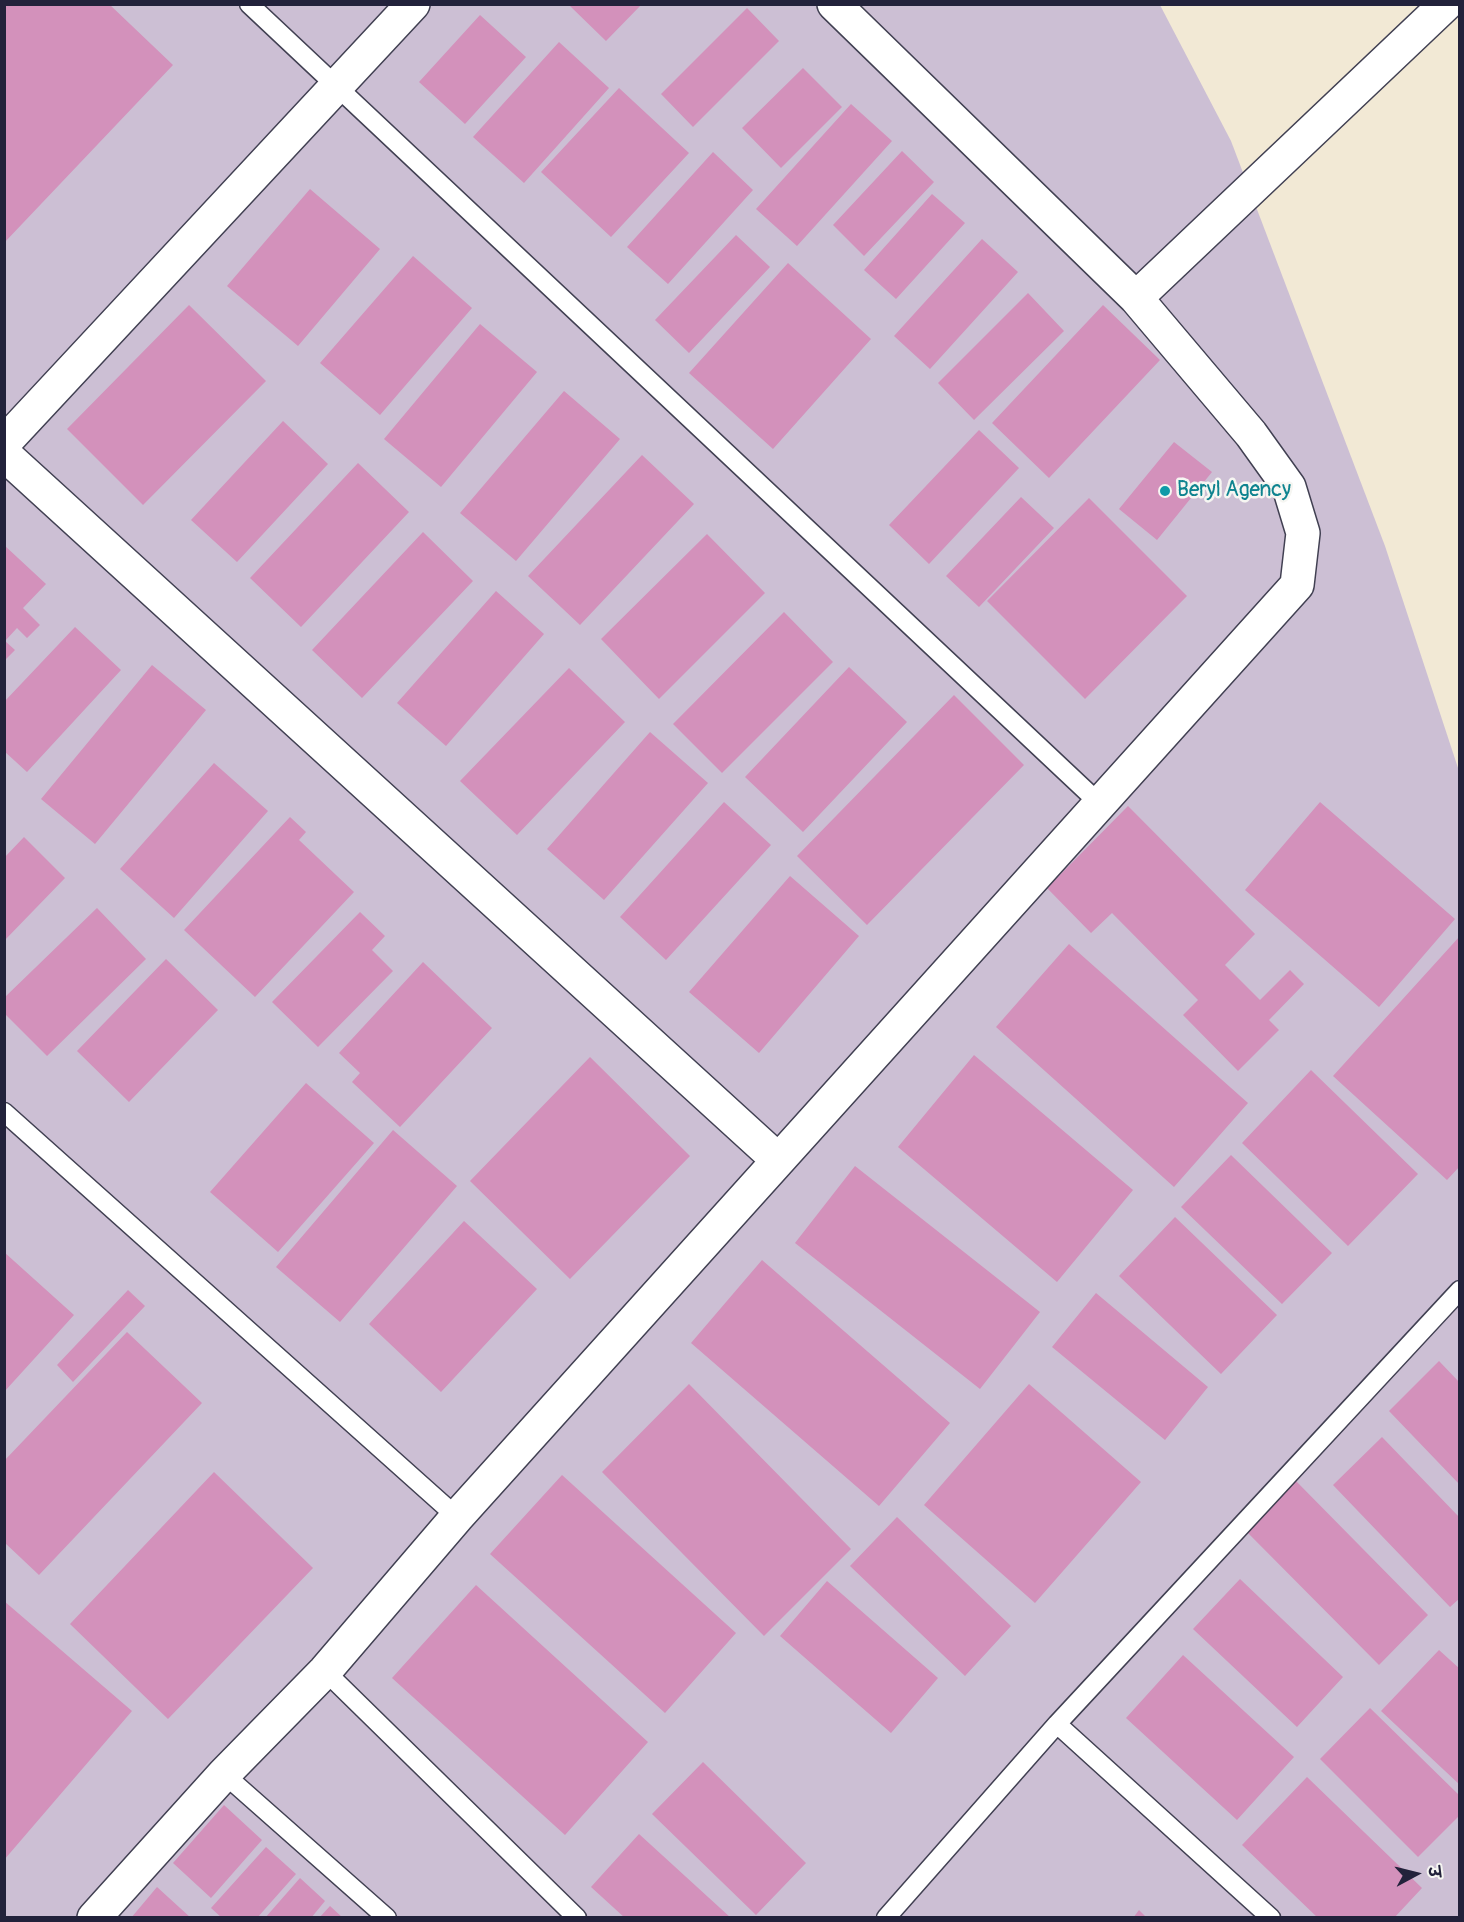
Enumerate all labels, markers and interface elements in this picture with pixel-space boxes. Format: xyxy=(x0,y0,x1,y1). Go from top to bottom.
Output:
place label: Beryl Agency xyxy=(1177,478,1291,504)
marker: Beryl Agency xyxy=(1158,484,1172,498)
north arrow xyxy=(1386,1844,1446,1904)
text: उ xyxy=(1423,1865,1444,1878)

